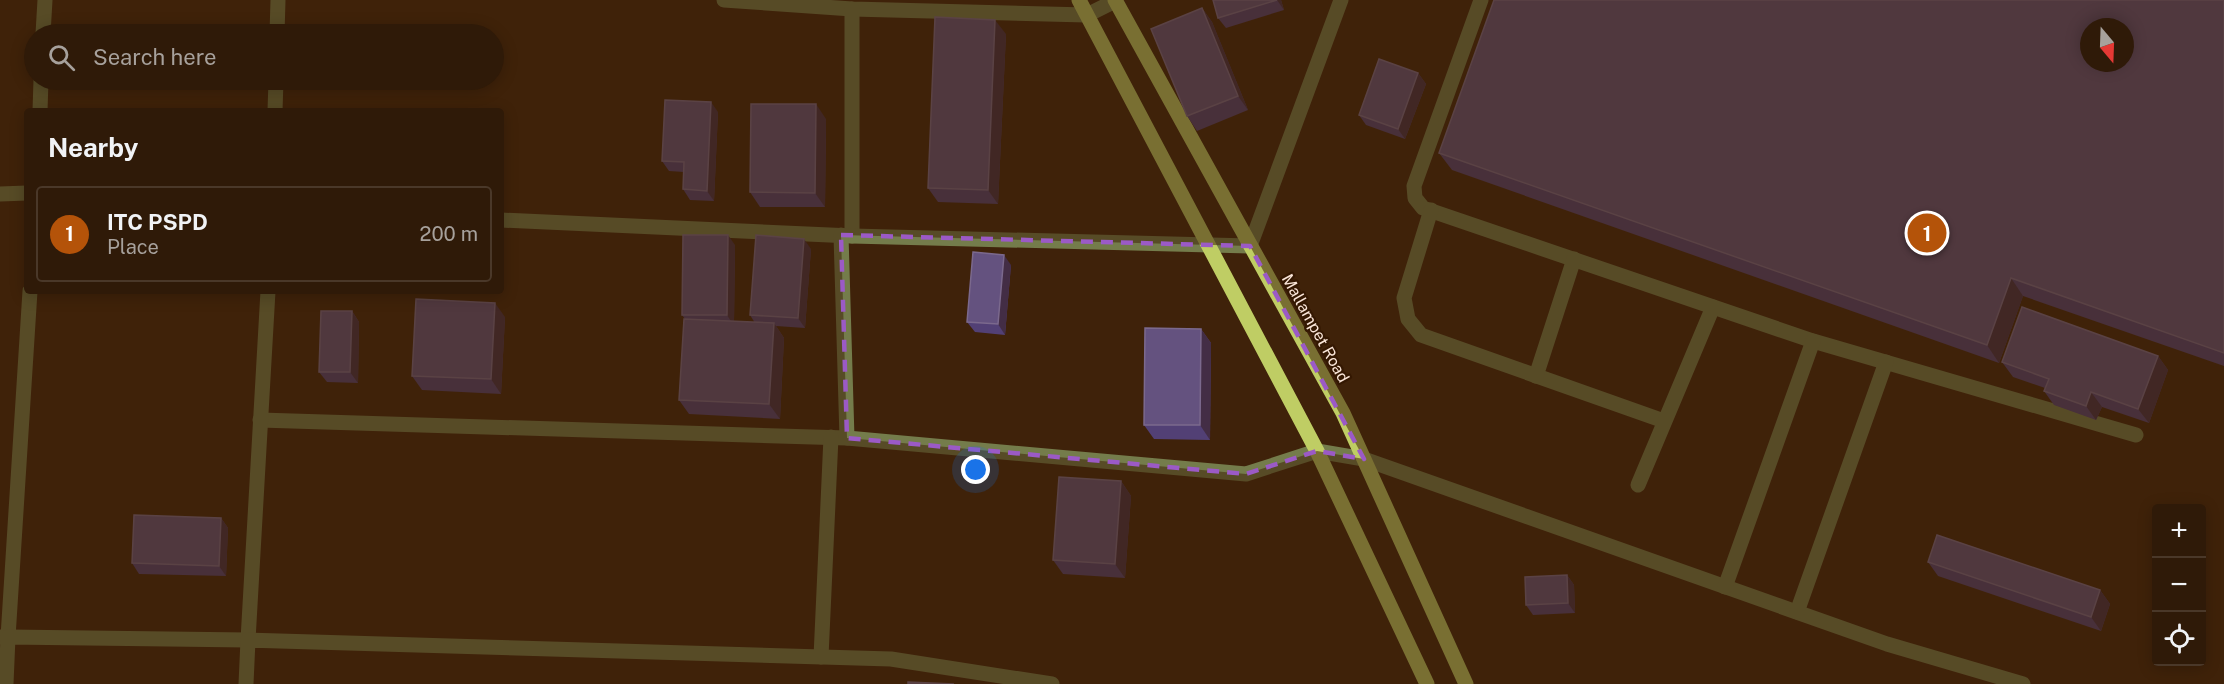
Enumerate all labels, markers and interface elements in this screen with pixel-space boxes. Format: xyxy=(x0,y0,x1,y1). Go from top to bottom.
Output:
north arrow xyxy=(2080,18,2134,72)
search box xyxy=(24,24,504,90)
icon: search xyxy=(45,41,78,74)
text: Search here xyxy=(93,44,217,70)
text: Nearby xyxy=(48,132,138,163)
text: ITC PSPD xyxy=(107,209,208,235)
pin: 1 xyxy=(1908,210,1946,256)
text: 1 xyxy=(65,222,74,246)
text: 200 m xyxy=(420,222,478,246)
text: Place xyxy=(107,235,159,259)
street label: Mallampet Road xyxy=(1278,271,1353,386)
your location xyxy=(961,455,990,484)
map controls xyxy=(2152,504,2206,666)
button: + xyxy=(2152,504,2206,558)
button: − xyxy=(2152,558,2206,612)
button: locate xyxy=(2152,612,2206,666)

